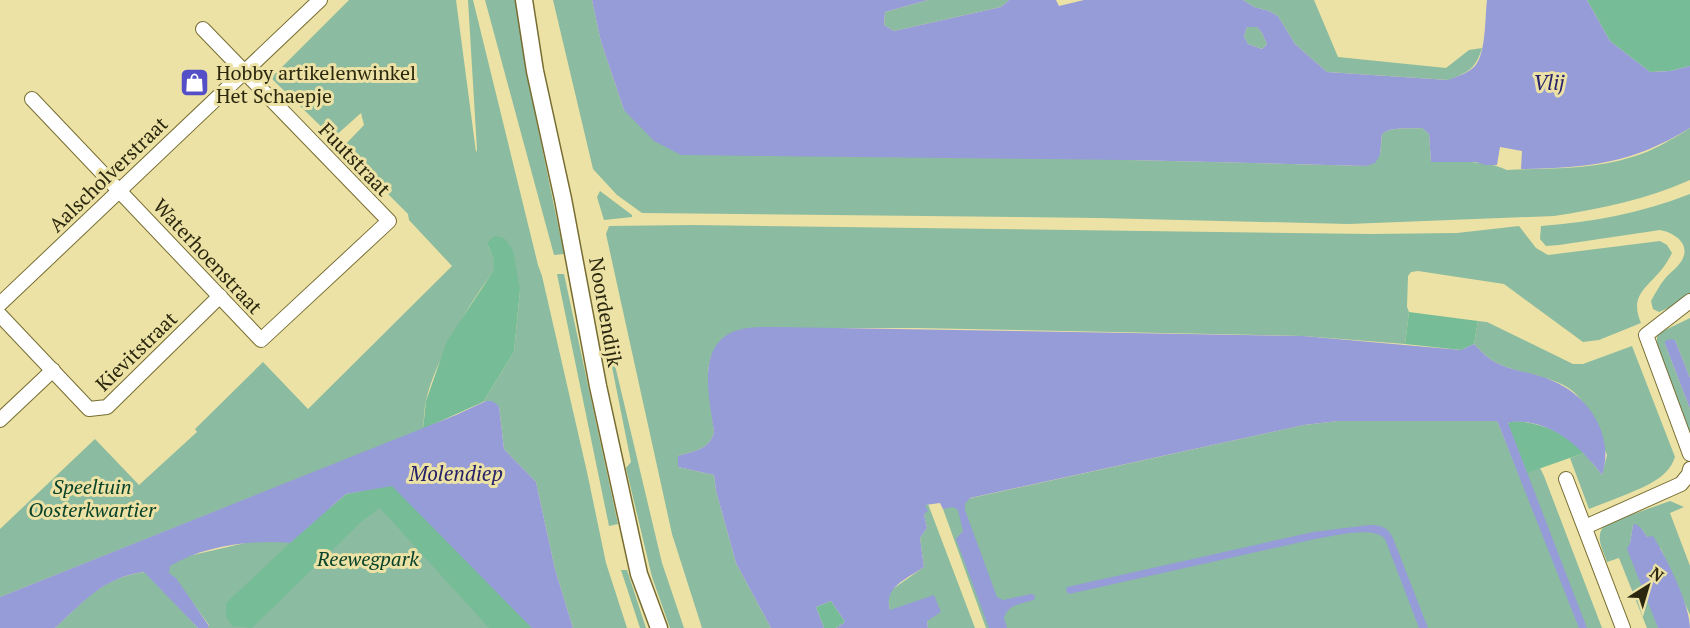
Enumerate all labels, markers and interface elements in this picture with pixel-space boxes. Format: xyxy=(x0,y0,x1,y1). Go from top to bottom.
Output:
place label: Hobby artikelenwinkel Het Schaepje xyxy=(216,59,416,109)
shop icon: Hobby artikelenwinkel Het Schaepje xyxy=(179,67,211,99)
water label: Vlij xyxy=(1533,68,1565,96)
street label: Aalscholverstraat xyxy=(43,110,174,238)
street label: Fuutstraat xyxy=(313,116,397,202)
street label: Waterhoenstraat xyxy=(147,192,269,320)
street label: Noordendijk xyxy=(583,255,629,370)
street label: Kievitstraat xyxy=(89,305,183,397)
water label: Molendiep xyxy=(408,459,503,487)
park label: Speeltuin Oosterkwartier xyxy=(28,473,157,523)
park label: Reewegpark xyxy=(316,545,419,572)
north arrow xyxy=(1618,556,1678,616)
text: N xyxy=(1646,562,1668,586)

